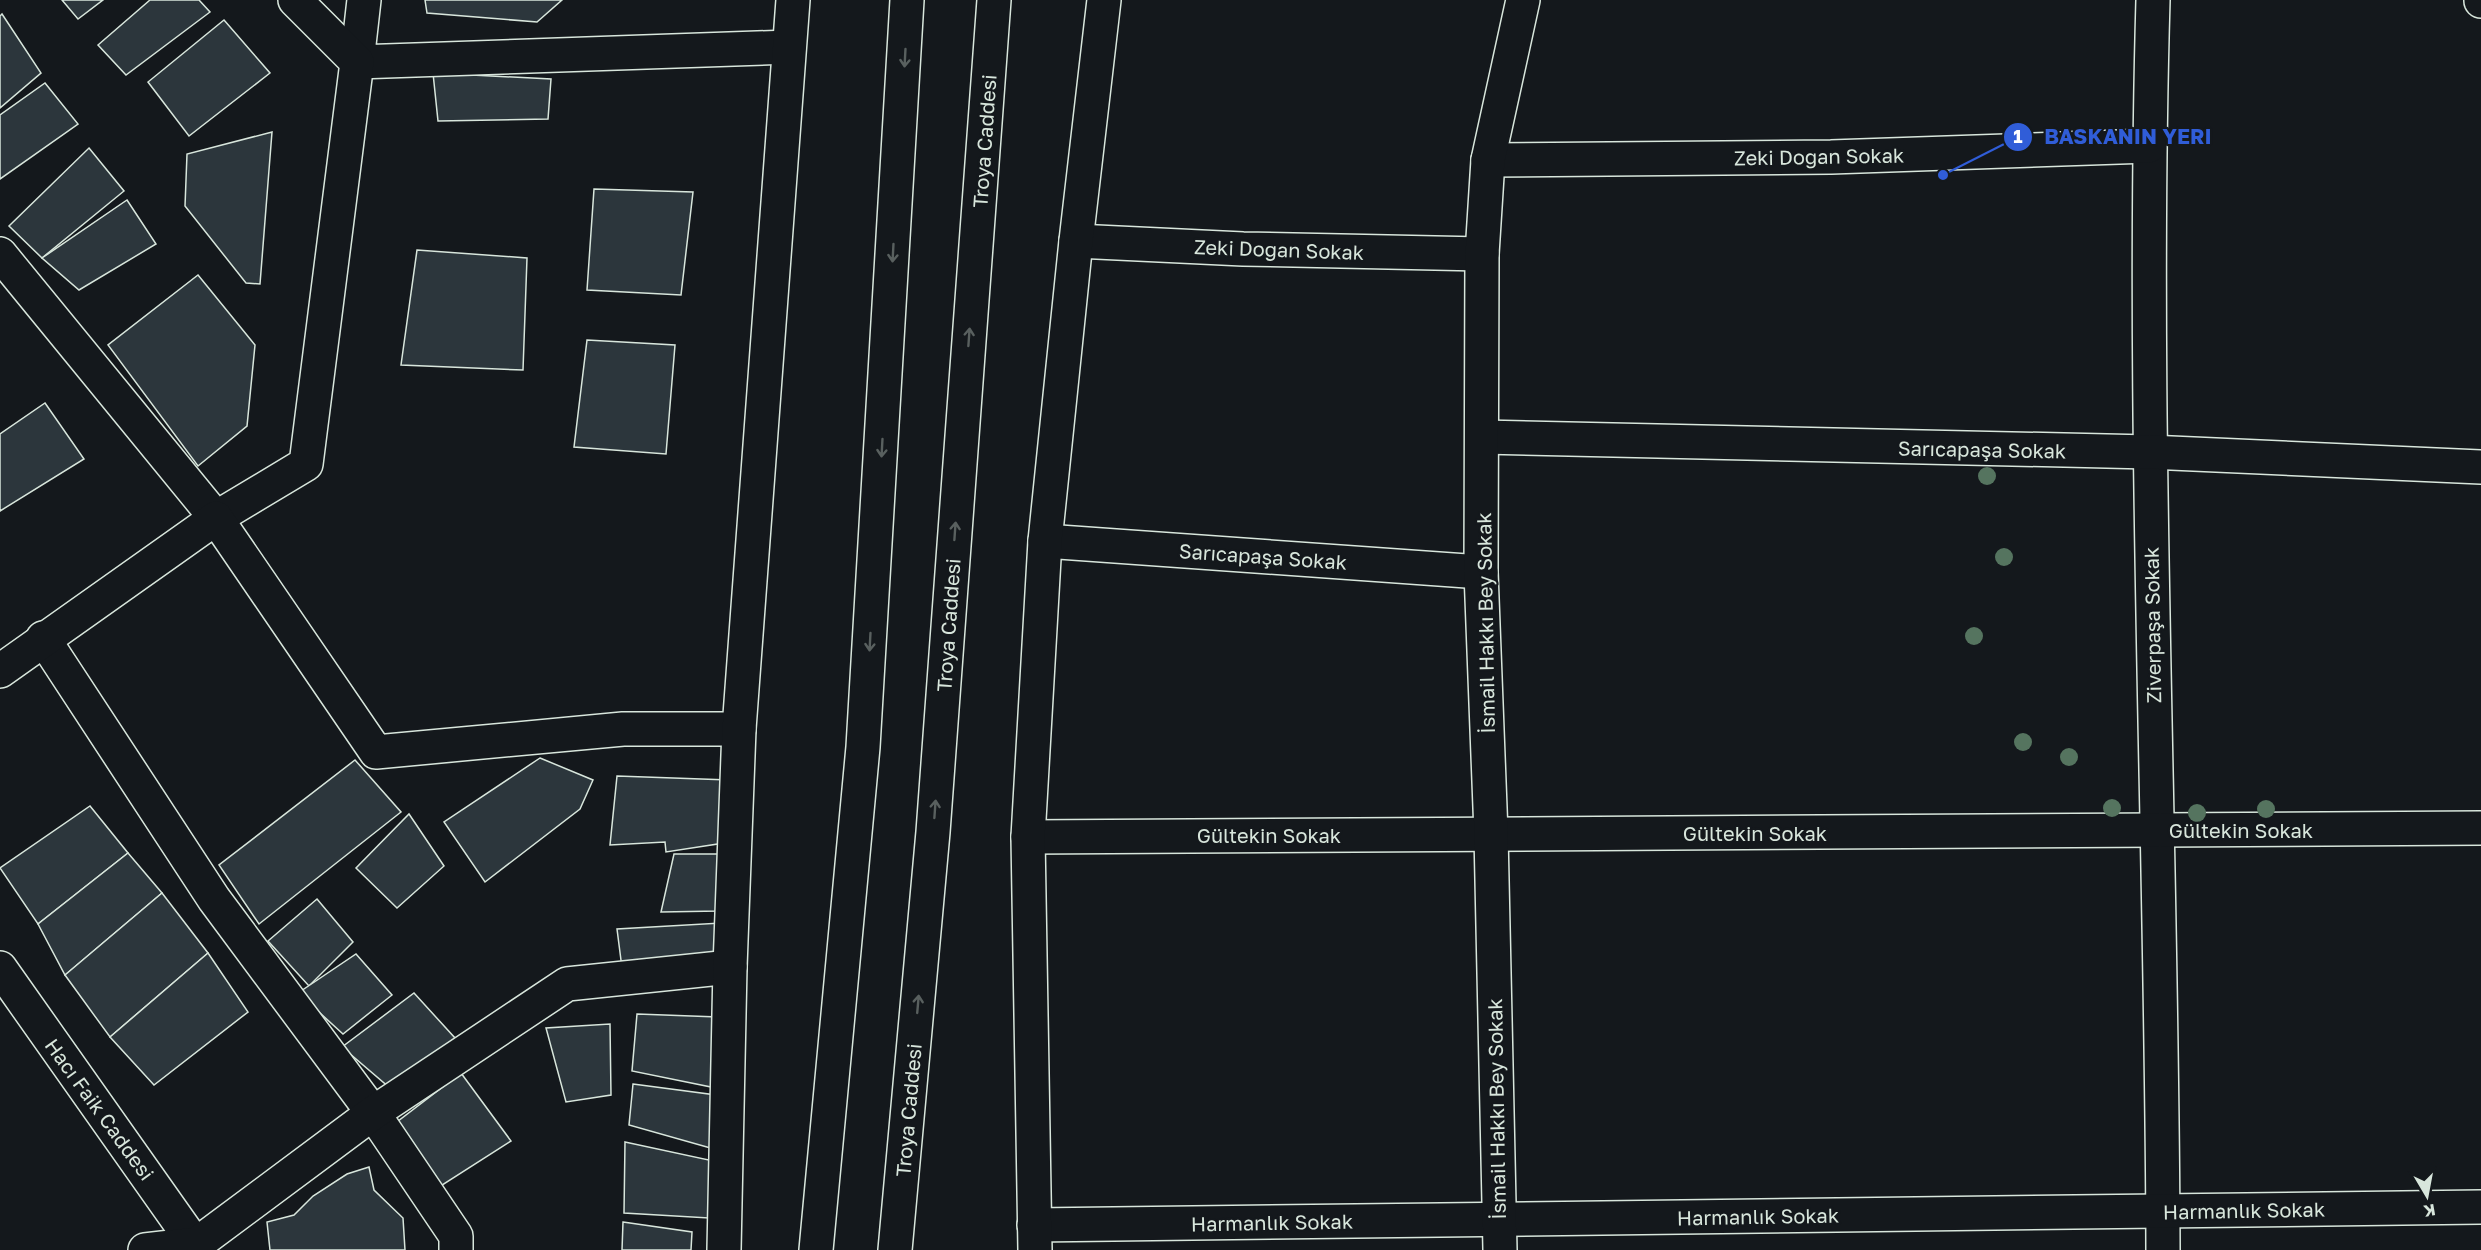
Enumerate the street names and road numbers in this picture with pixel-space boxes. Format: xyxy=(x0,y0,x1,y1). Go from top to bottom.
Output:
street label: Troya Caddesi xyxy=(967,73,1001,209)
street label: Zeki Doğan Sokak xyxy=(1734,143,1904,169)
street label: Zeki Doğan Sokak xyxy=(1194,234,1364,264)
street label: Sarıcapaşa Sokak xyxy=(1898,436,2066,462)
street label: İsmail Hakkı Bey Sokak xyxy=(1471,512,1499,734)
street label: Sarıcapaşa Sokak xyxy=(1178,538,1348,574)
street label: Ziverpaşa Sokak xyxy=(2139,547,2165,703)
street label: Troya Caddesi xyxy=(931,557,965,693)
street label: Gültekin Sokak xyxy=(2169,818,2313,842)
street label: Gültekin Sokak xyxy=(1683,821,1827,845)
street label: Gültekin Sokak xyxy=(1197,823,1341,847)
street label: İsmail Hakkı Bey Sokak xyxy=(1482,998,1510,1220)
street label: Hacı Faik Caddesi xyxy=(41,1033,159,1185)
street label: Troya Caddesi xyxy=(890,1042,926,1178)
street label: Harmanlık Sokak xyxy=(2163,1197,2325,1223)
street label: Harmanlık Sokak xyxy=(1677,1203,1839,1229)
street label: Harmanlık Sokak xyxy=(1191,1209,1353,1235)

